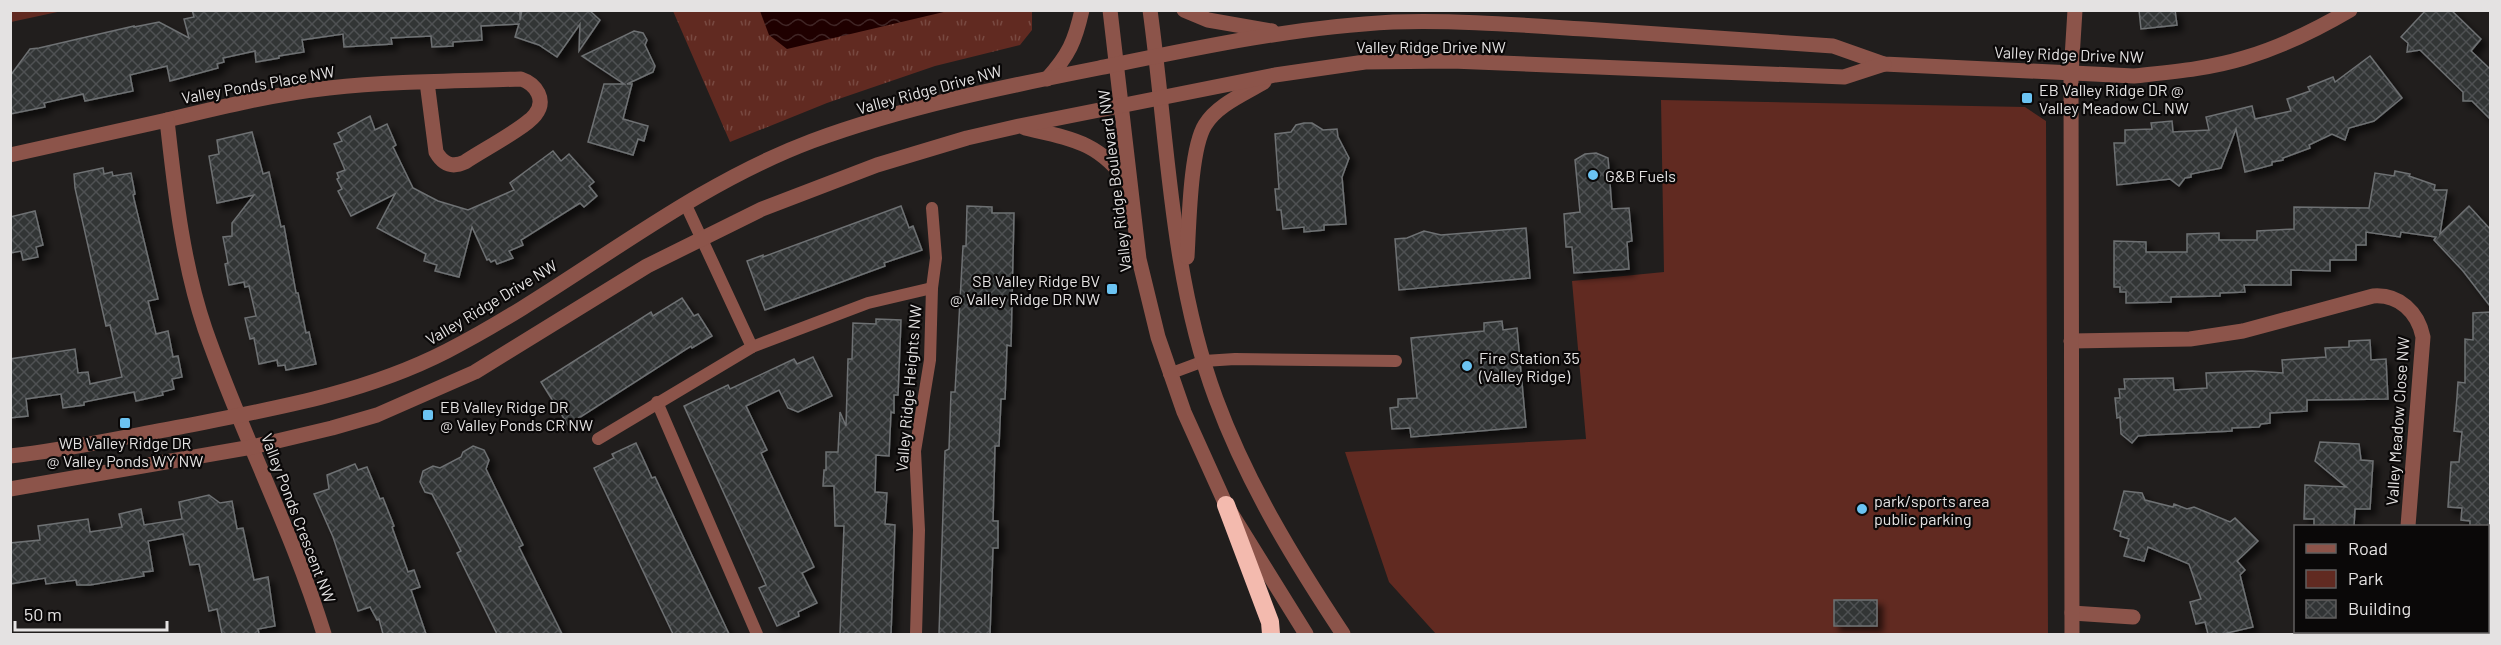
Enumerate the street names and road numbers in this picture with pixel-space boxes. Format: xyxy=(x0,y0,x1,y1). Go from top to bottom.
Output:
street label: Valley Ridge Drive NW xyxy=(1356,37,1506,56)
street label: Valley Ridge Drive NW xyxy=(1994,42,2144,66)
street label: Valley Ridge Drive NW xyxy=(854,60,1004,118)
street label: Valley Ponds Place NW xyxy=(180,61,336,107)
street label: Valley Ridge Boulevard NW xyxy=(1093,89,1135,273)
street label: Valley Ridge Drive NW xyxy=(422,255,560,349)
street label: Valley Ridge Heights NW xyxy=(891,304,925,472)
street label: Valley Meadow Close NW xyxy=(2382,336,2412,506)
street label: Valley Ponds Crescent NW xyxy=(258,431,340,605)

